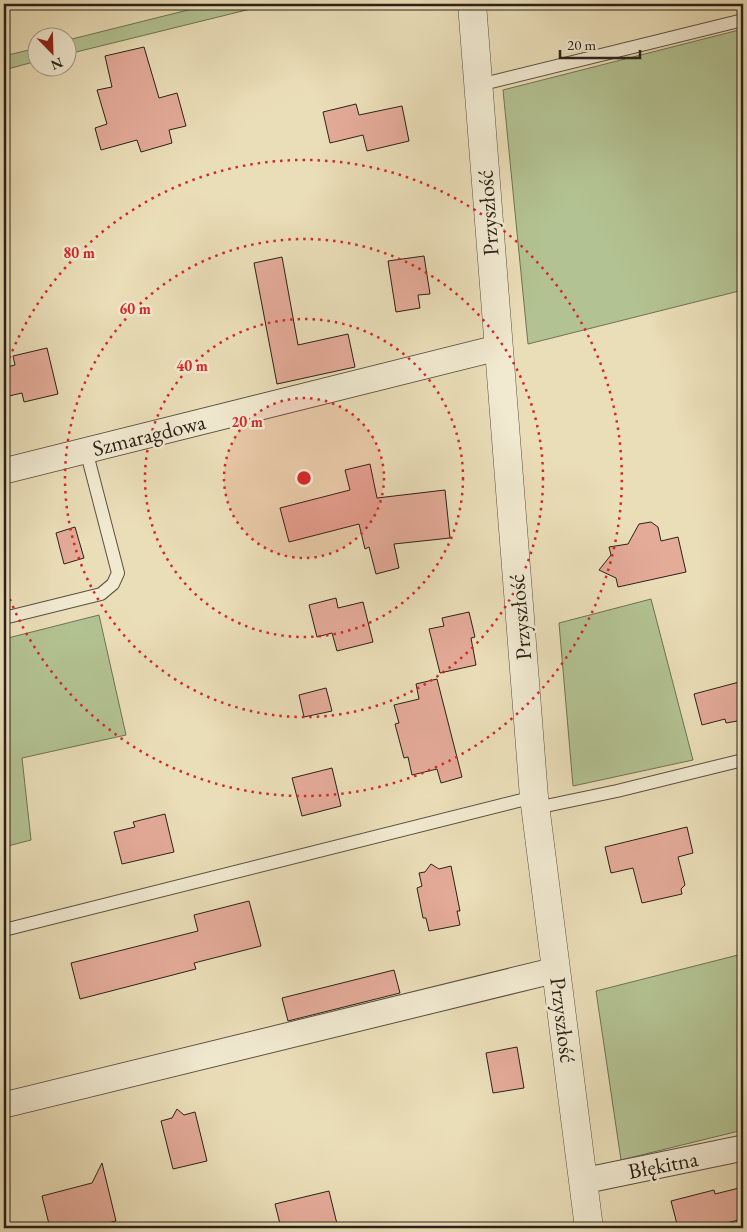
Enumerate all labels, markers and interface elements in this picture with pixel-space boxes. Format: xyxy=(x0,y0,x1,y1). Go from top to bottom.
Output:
north arrow xyxy=(28,28,78,78)
scale bar xyxy=(560,28,640,60)
text: 20 m xyxy=(567,35,596,54)
text: N xyxy=(48,53,66,75)
street label: Przyszłość xyxy=(471,169,505,257)
text: 80 m xyxy=(63,243,95,262)
text: 60 m xyxy=(119,299,151,318)
text: 40 m xyxy=(176,356,208,375)
street label: Szmaragdowa xyxy=(90,407,209,463)
text: 20 m xyxy=(231,412,263,431)
centre of rings xyxy=(295,469,313,487)
street label: Przyszłość xyxy=(502,573,538,661)
street label: Przyszłość xyxy=(543,976,583,1064)
street label: Błękitna xyxy=(626,1144,701,1186)

